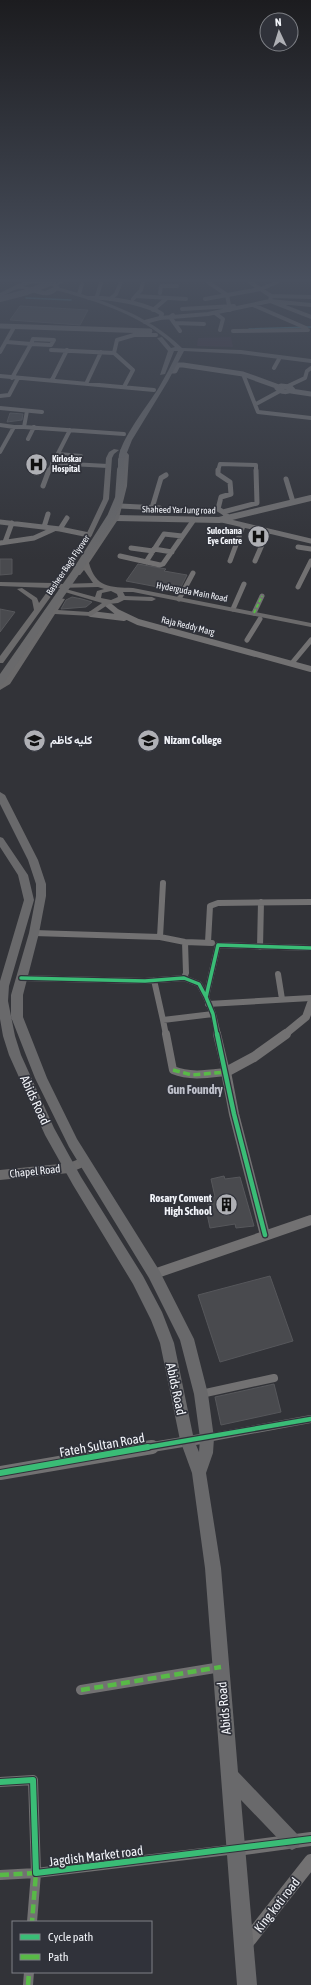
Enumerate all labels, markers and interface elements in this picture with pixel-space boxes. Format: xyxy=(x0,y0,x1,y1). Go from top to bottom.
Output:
north arrow xyxy=(259,12,299,52)
text: N xyxy=(275,16,282,28)
hospital icon: Kirloskar Hospital xyxy=(23,451,49,477)
place label: Kirloskar Hospital xyxy=(52,454,82,474)
street label: Shaheed Yar Jung road xyxy=(142,504,216,516)
hospital icon: Sulochana Eye Centre xyxy=(245,523,271,549)
place label: Sulochana Eye Centre xyxy=(207,526,242,546)
street label: Basheer Bagh Flyover xyxy=(44,533,92,597)
street label: Hyderguda Main Road xyxy=(155,580,229,604)
street label: Raja Reddy Marg xyxy=(160,615,216,637)
school or university icon: كليه كاظم xyxy=(21,727,47,753)
school or university icon: Nizam College xyxy=(136,727,162,753)
place label: كليه كاظم xyxy=(50,734,92,748)
place label: Nizam College xyxy=(164,734,222,746)
street label: Abids Road xyxy=(17,1073,53,1127)
district label: Gun Foundry xyxy=(167,1083,223,1097)
street label: Chapel Road xyxy=(9,1162,61,1180)
building icon: Rosary Convent High School xyxy=(214,1191,240,1217)
place label: Rosary Convent High School xyxy=(150,1192,213,1217)
street label: Abids Road xyxy=(163,1362,189,1416)
street label: Fateh Sultan Road xyxy=(58,1430,146,1460)
street label: Abids Road xyxy=(214,1681,234,1735)
street label: Jagdish Market road xyxy=(48,1843,144,1869)
street label: King koti road xyxy=(251,1875,303,1935)
legend xyxy=(12,1921,152,1973)
text: Cycle path xyxy=(48,1930,93,1944)
text: Path xyxy=(48,1950,69,1964)

